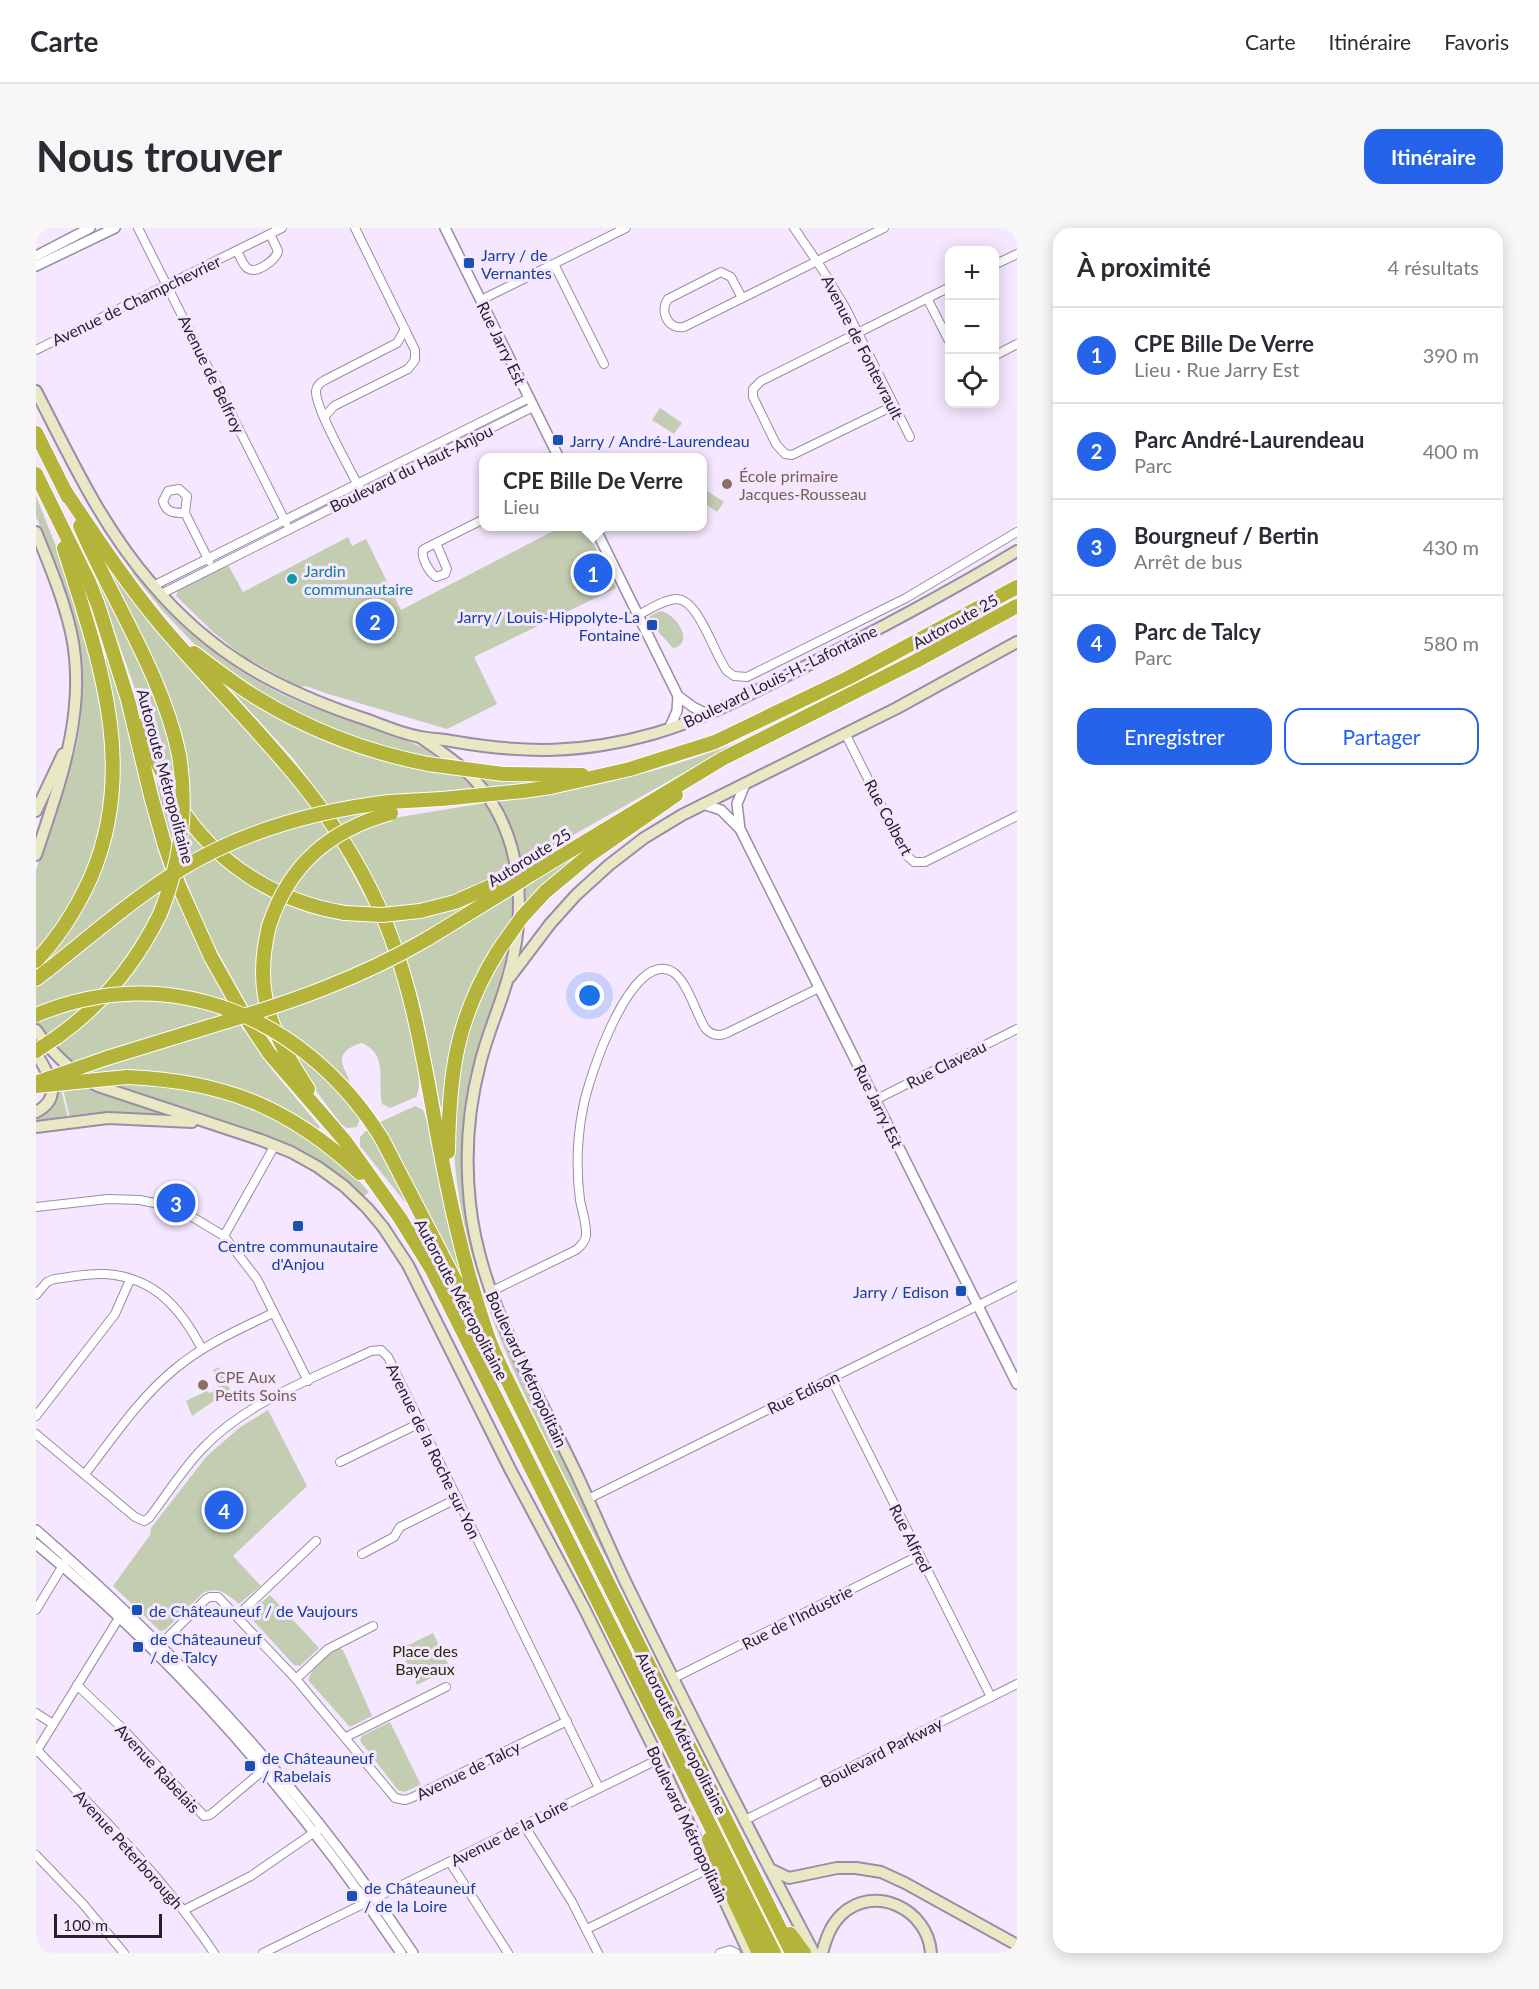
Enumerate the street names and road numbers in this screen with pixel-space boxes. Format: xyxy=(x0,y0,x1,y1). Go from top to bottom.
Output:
street label: Avenue de Champchevrier xyxy=(49,251,224,349)
street label: Avenue de Fontevrault xyxy=(818,272,908,422)
street label: Rue Jarry Est xyxy=(474,298,530,388)
street label: Avenue de Belfroy xyxy=(175,312,249,437)
street label: Boulevard du Haut-Anjou xyxy=(326,420,496,516)
street label: Autoroute 25 xyxy=(909,590,1001,652)
street label: Boulevard Louis-H.-Lafontaine xyxy=(680,621,880,731)
street label: Autoroute Métropolitaine xyxy=(134,687,198,865)
street label: Rue Colbert xyxy=(861,776,917,859)
street label: Autoroute 25 xyxy=(484,824,574,890)
street label: Rue Claveau xyxy=(903,1036,989,1092)
street label: Rue Jarry Est xyxy=(851,1061,907,1151)
street label: Autoroute Métropolitaine xyxy=(411,1215,513,1383)
street label: Boulevard Métropolitain xyxy=(482,1288,572,1450)
street label: Avenue de la Roche sur Yon xyxy=(383,1360,485,1542)
street label: Rue Edison xyxy=(764,1366,842,1418)
street label: Rue Alfred xyxy=(886,1501,936,1575)
street label: Rue de l'Industrie xyxy=(738,1581,856,1653)
street label: Autoroute Métropolitaine xyxy=(633,1649,731,1817)
street label: Boulevard Parkway xyxy=(817,1713,946,1791)
street label: Avenue Rabelais xyxy=(112,1720,204,1817)
street label: Avenue de Talcy xyxy=(413,1736,524,1803)
street label: Boulevard Métropolitain xyxy=(643,1743,733,1905)
street label: Avenue Peterborough xyxy=(71,1786,187,1912)
street label: Avenue de la Loire xyxy=(447,1794,571,1870)

